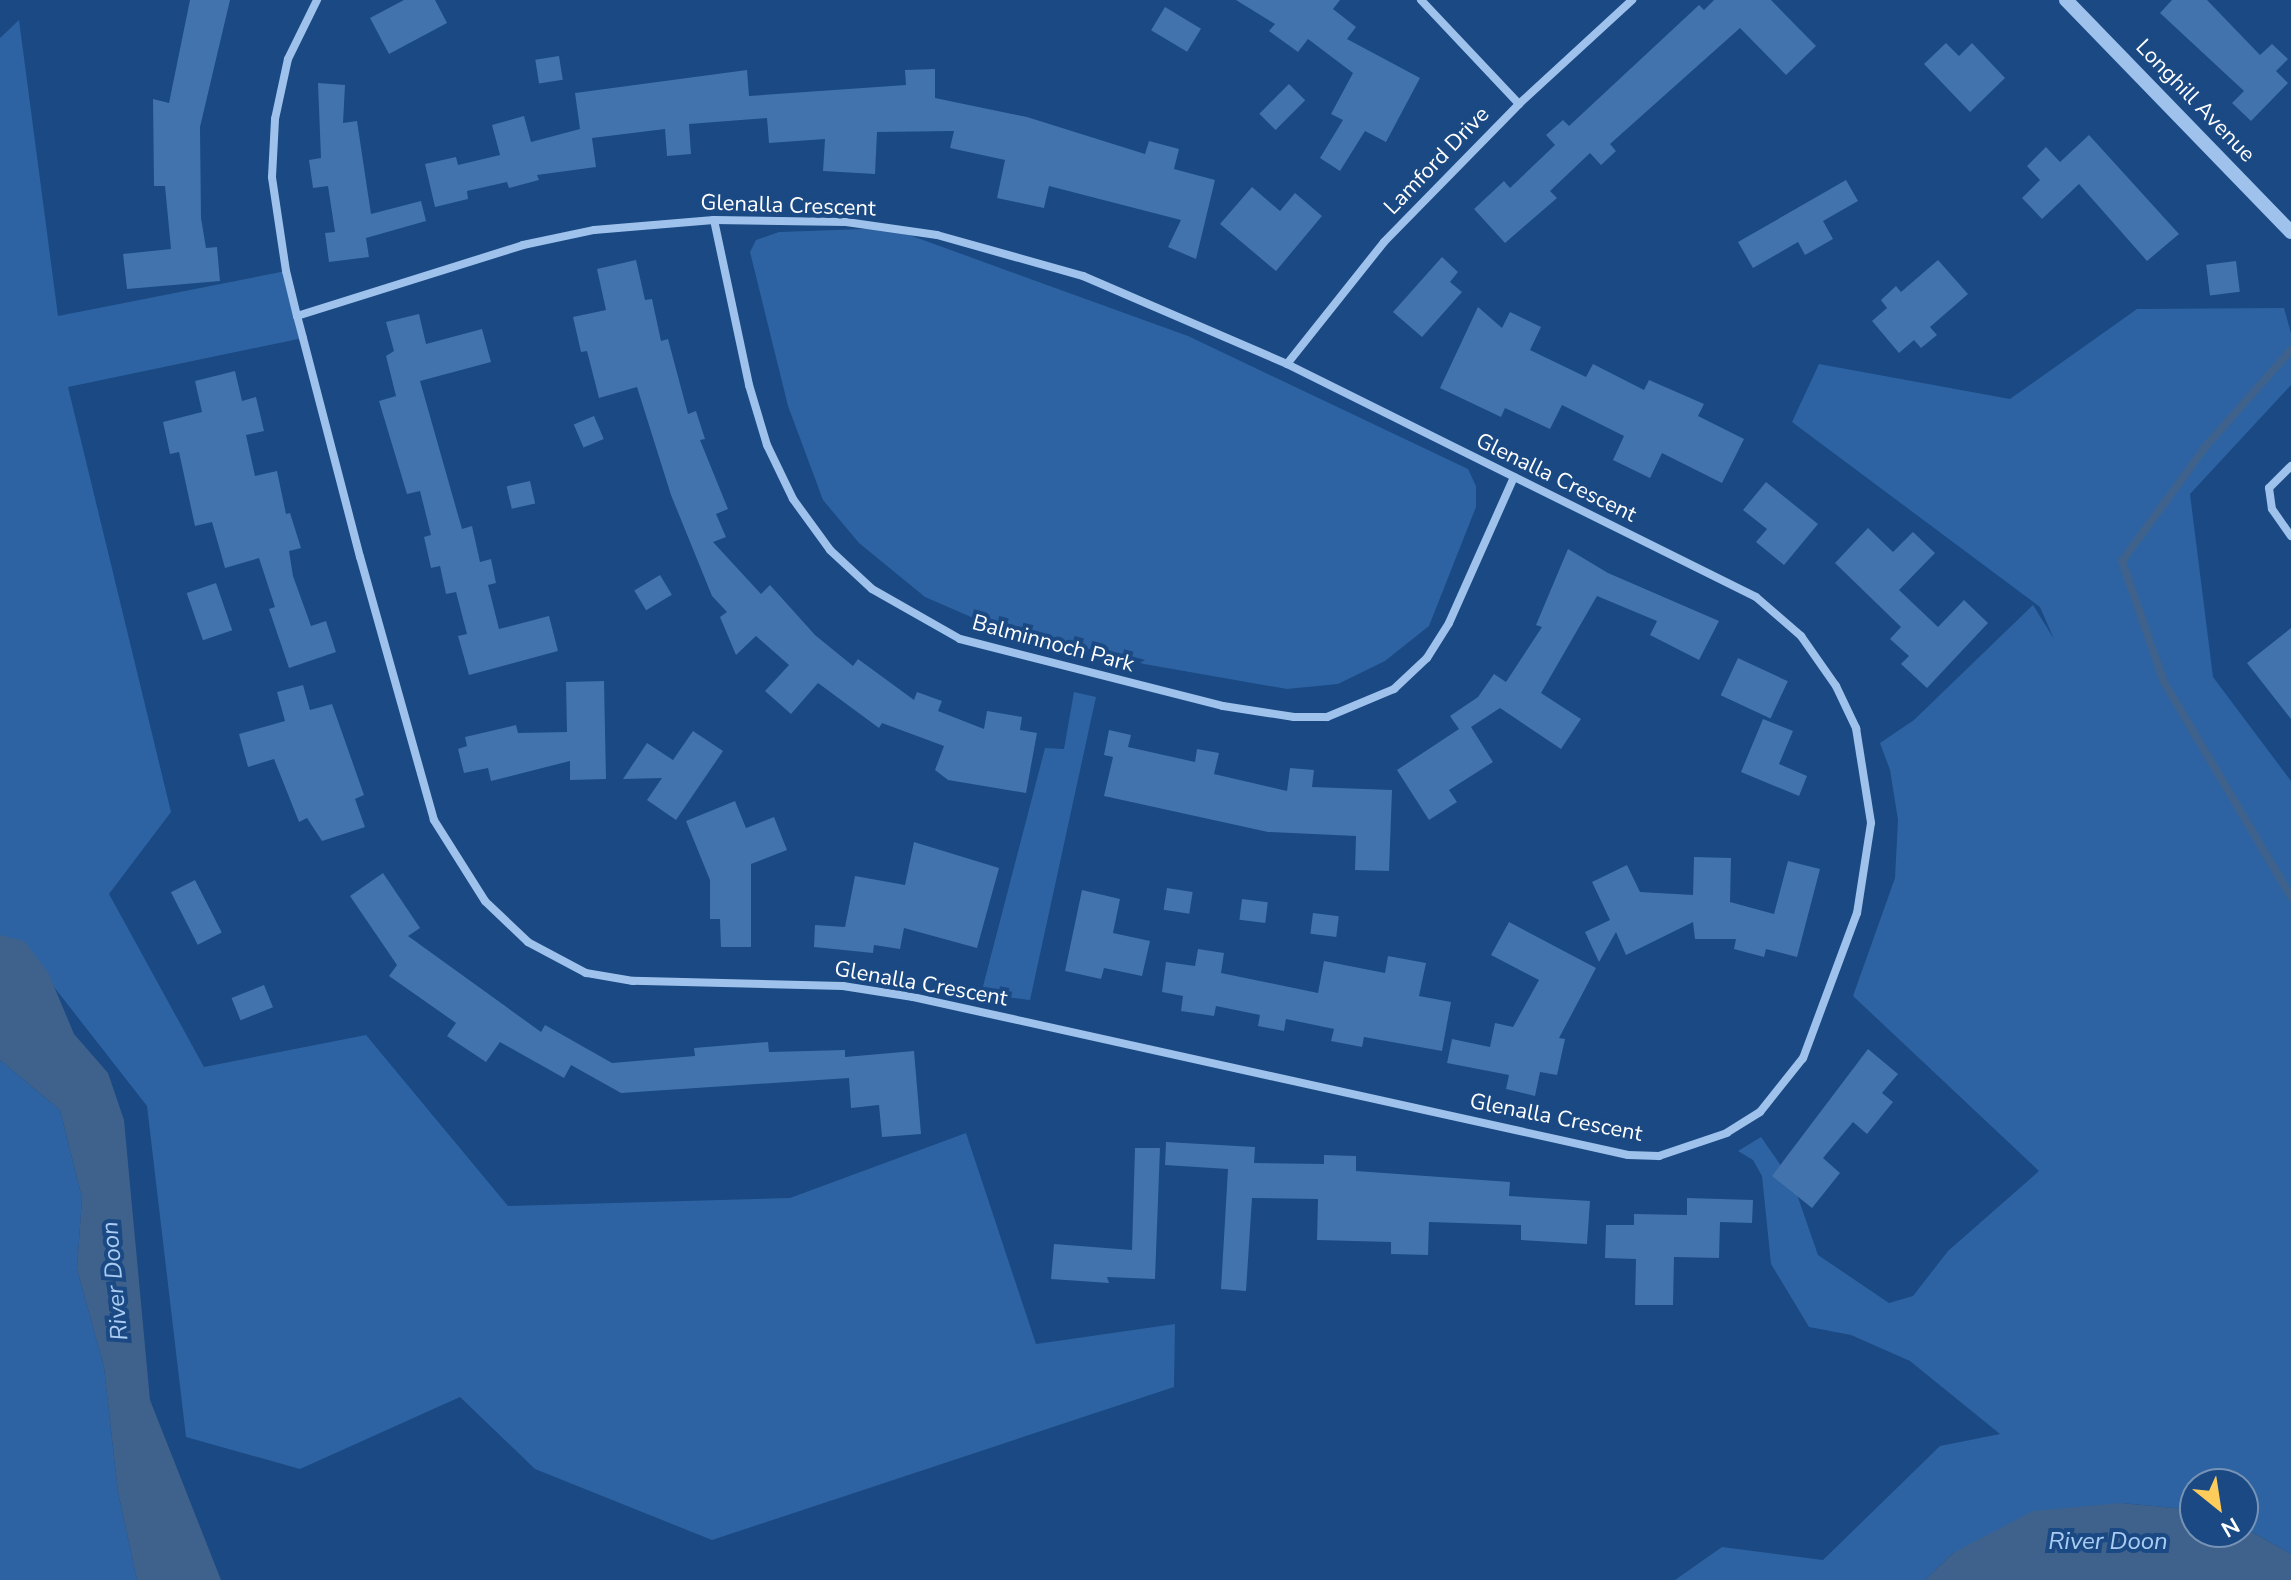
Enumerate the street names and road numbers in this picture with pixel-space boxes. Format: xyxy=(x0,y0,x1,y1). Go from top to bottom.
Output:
street label: Longhill Avenue xyxy=(2130,34,2260,168)
street label: Lamford Drive xyxy=(1379,101,1495,221)
street label: Glenalla Crescent xyxy=(700,190,876,222)
street label: Glenalla Crescent xyxy=(1471,428,1641,528)
street label: Balminnoch Park xyxy=(969,610,1137,678)
street label: Glenalla Crescent xyxy=(832,956,1010,1012)
street label: Glenalla Crescent xyxy=(1467,1088,1645,1148)

